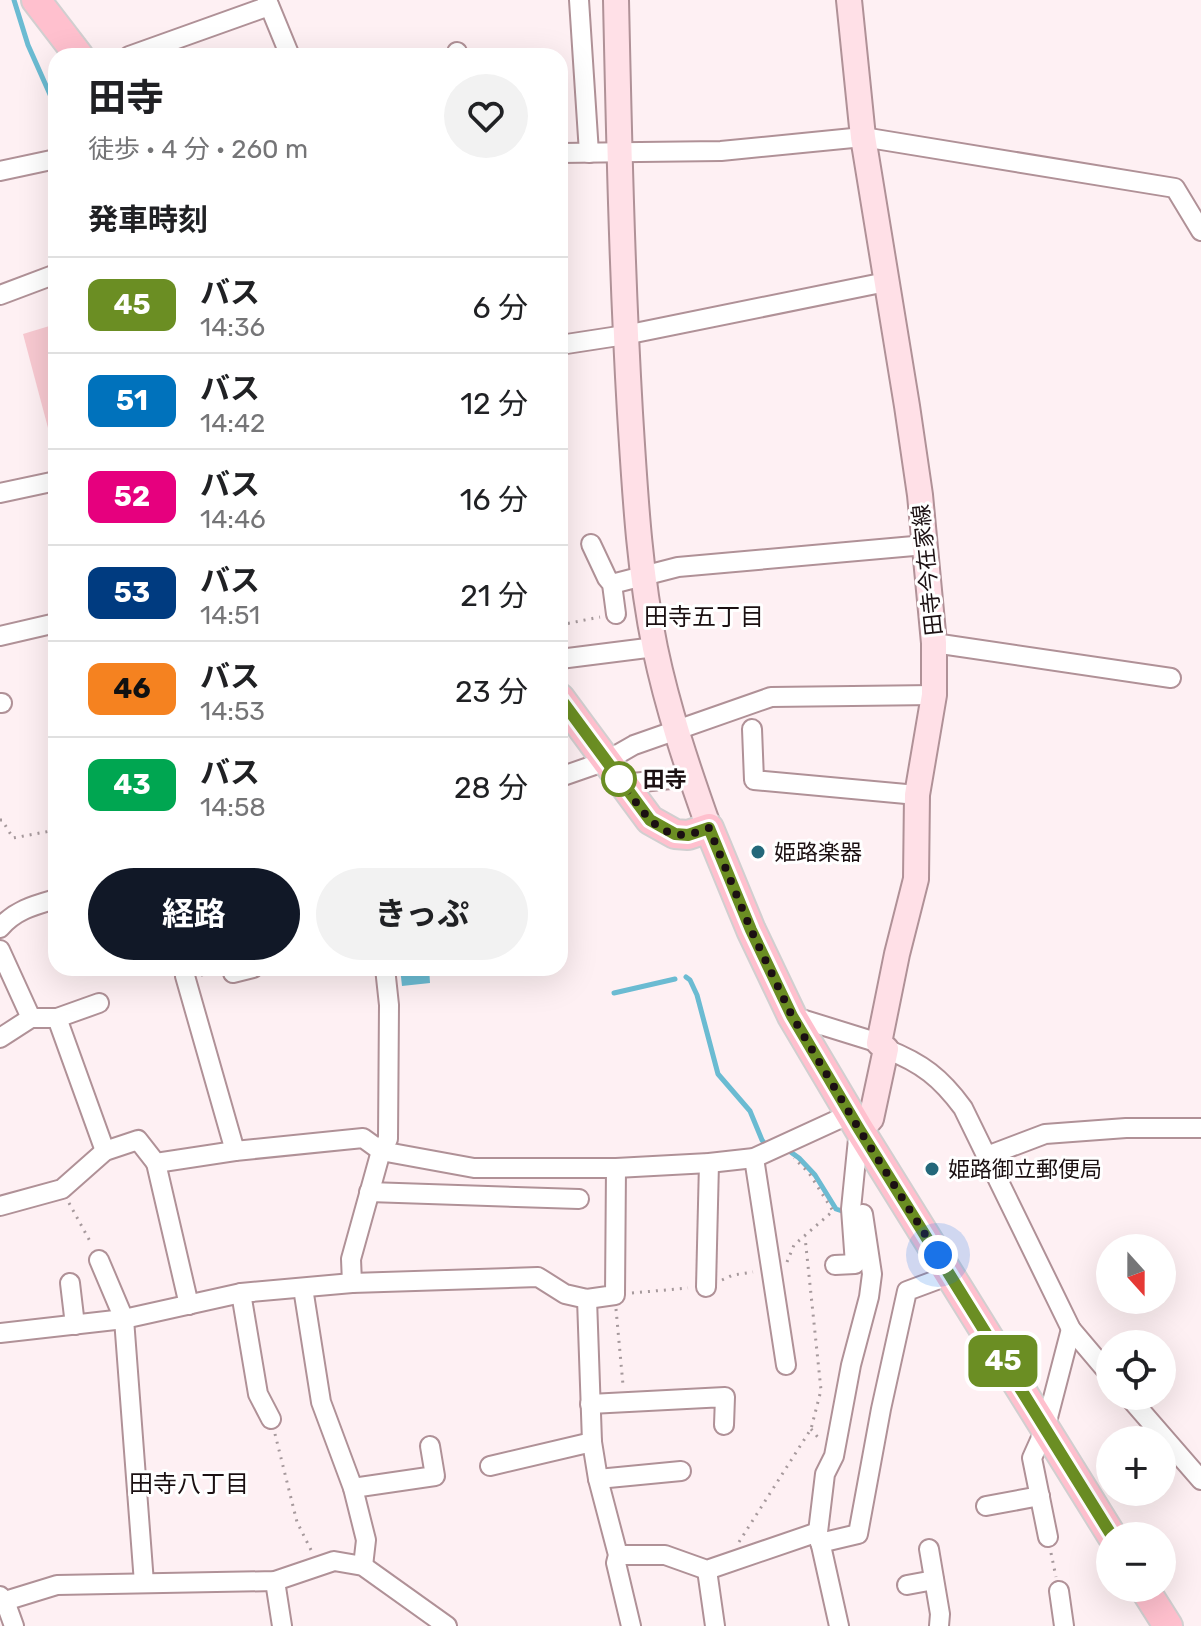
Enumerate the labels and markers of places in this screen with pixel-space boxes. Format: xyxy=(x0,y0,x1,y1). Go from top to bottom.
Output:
marker: 田寺 xyxy=(602,762,636,796)
place label: 田寺 xyxy=(643,766,687,793)
place label: 姫路楽器 xyxy=(774,839,862,866)
marker: 姫路楽器 xyxy=(749,843,767,861)
place label: 姫路御立郵便局 xyxy=(948,1156,1102,1183)
marker: 姫路御立郵便局 xyxy=(923,1160,941,1178)

